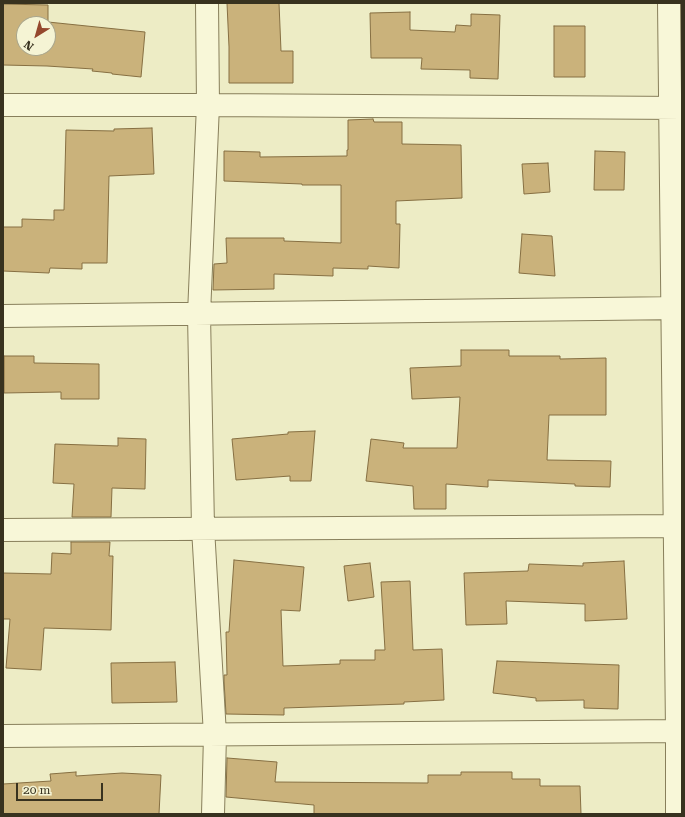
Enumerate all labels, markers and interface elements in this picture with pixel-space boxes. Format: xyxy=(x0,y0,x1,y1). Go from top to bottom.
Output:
north arrow xyxy=(16,16,56,56)
text: N xyxy=(22,37,36,53)
scale bar xyxy=(18,775,105,801)
text: 20 m xyxy=(23,783,50,797)

